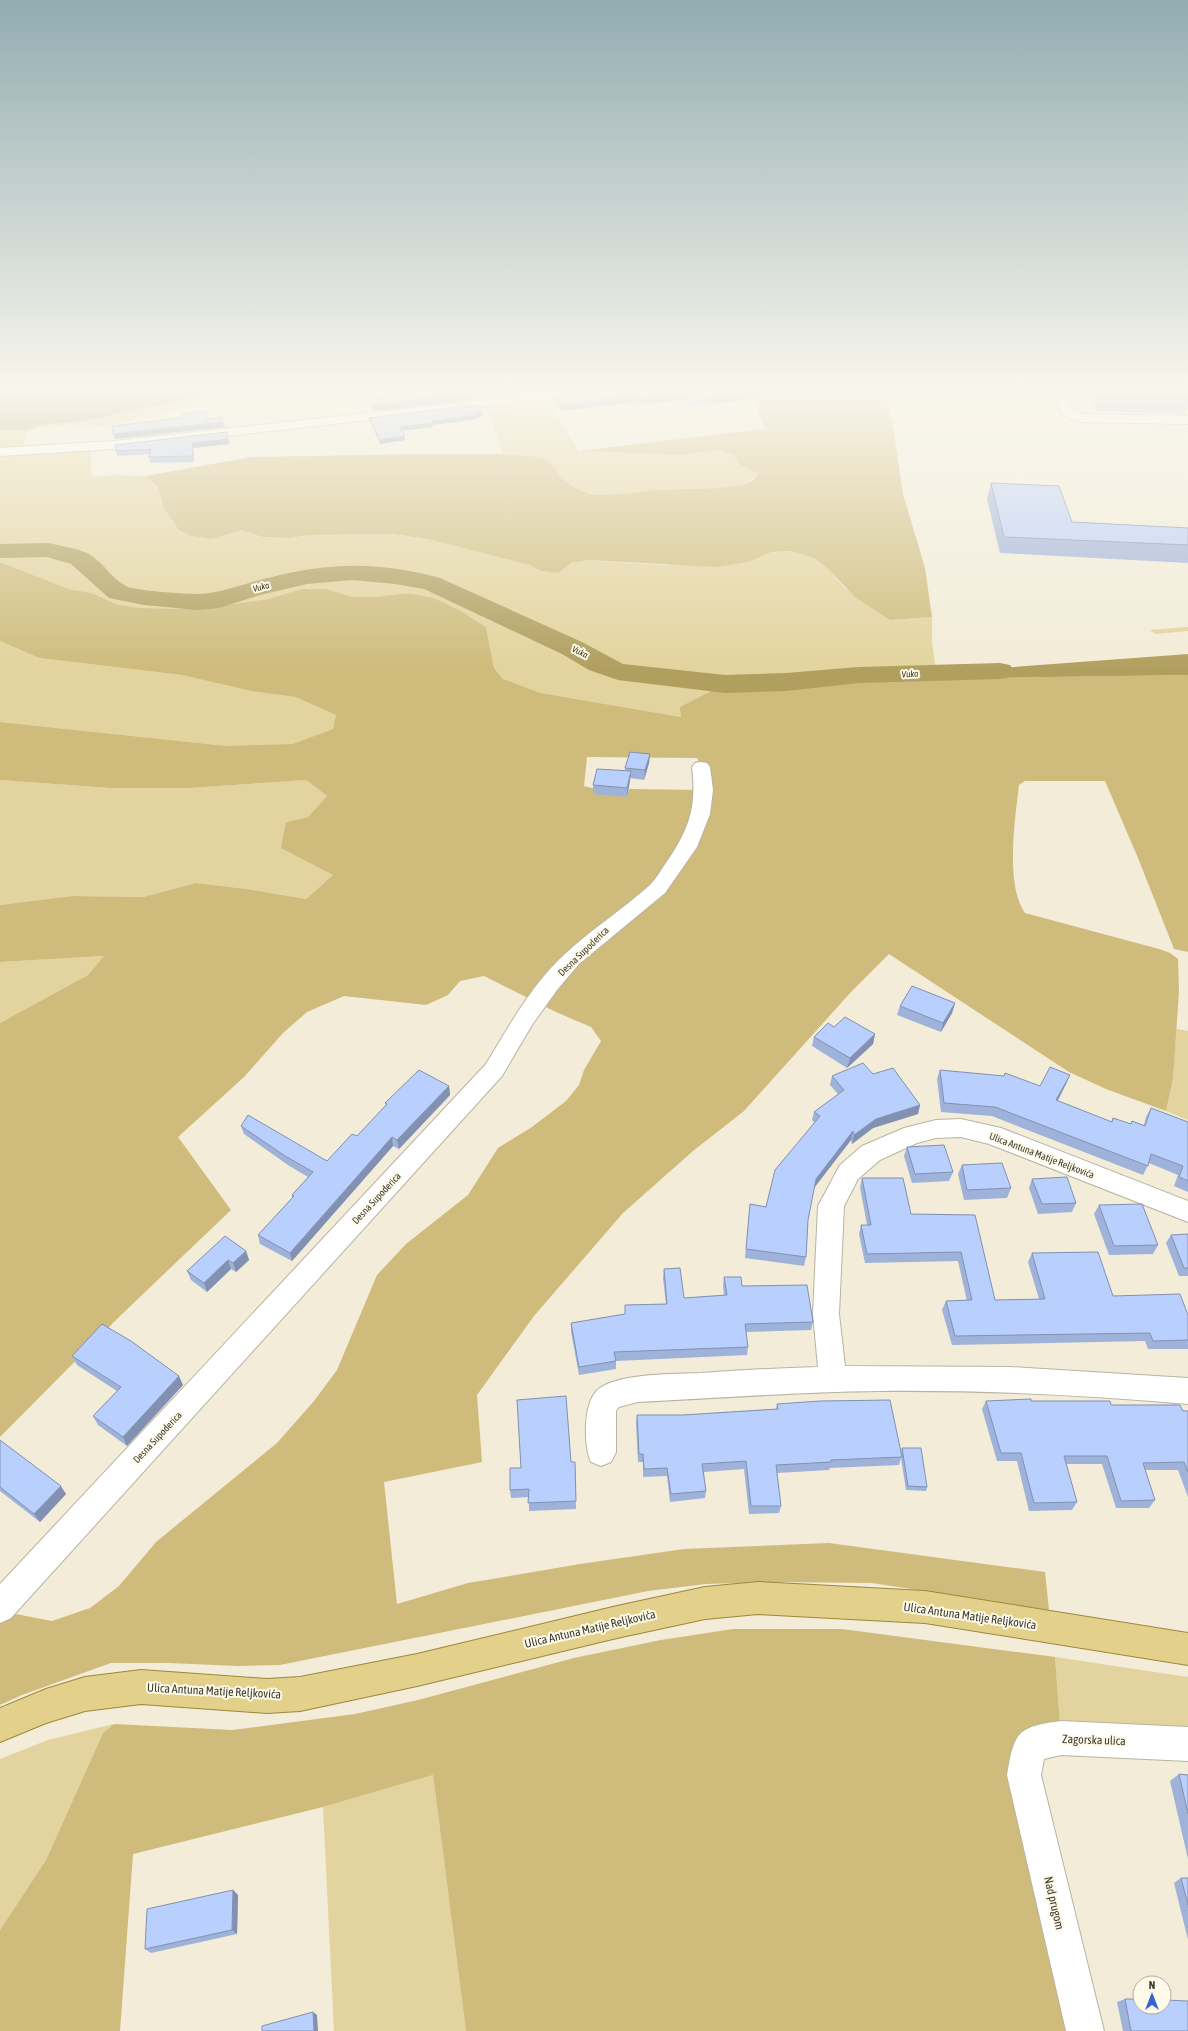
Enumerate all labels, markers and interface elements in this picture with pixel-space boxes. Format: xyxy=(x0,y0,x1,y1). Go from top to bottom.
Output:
water label: Vuka xyxy=(252,580,271,594)
water label: Vuka xyxy=(570,644,590,661)
water label: Vuka xyxy=(901,669,919,679)
street label: Desna Supoderica xyxy=(556,924,611,978)
street label: Ulica Antuna Matije Reljkovića xyxy=(988,1130,1096,1181)
street label: Desna Supoderica xyxy=(350,1170,403,1226)
street label: Desna Supoderica xyxy=(131,1409,184,1465)
street label: Ulica Antuna Matije Reljkovića xyxy=(903,1600,1037,1632)
street label: Ulica Antuna Matije Reljkovića xyxy=(523,1607,657,1651)
street label: Ulica Antuna Matije Reljkovića xyxy=(147,1681,281,1701)
street label: Zagorska ulica xyxy=(1062,1732,1126,1748)
street label: Nad prugom xyxy=(1041,1875,1067,1931)
north arrow xyxy=(1132,1975,1172,2015)
text: N xyxy=(1149,1979,1155,1991)

